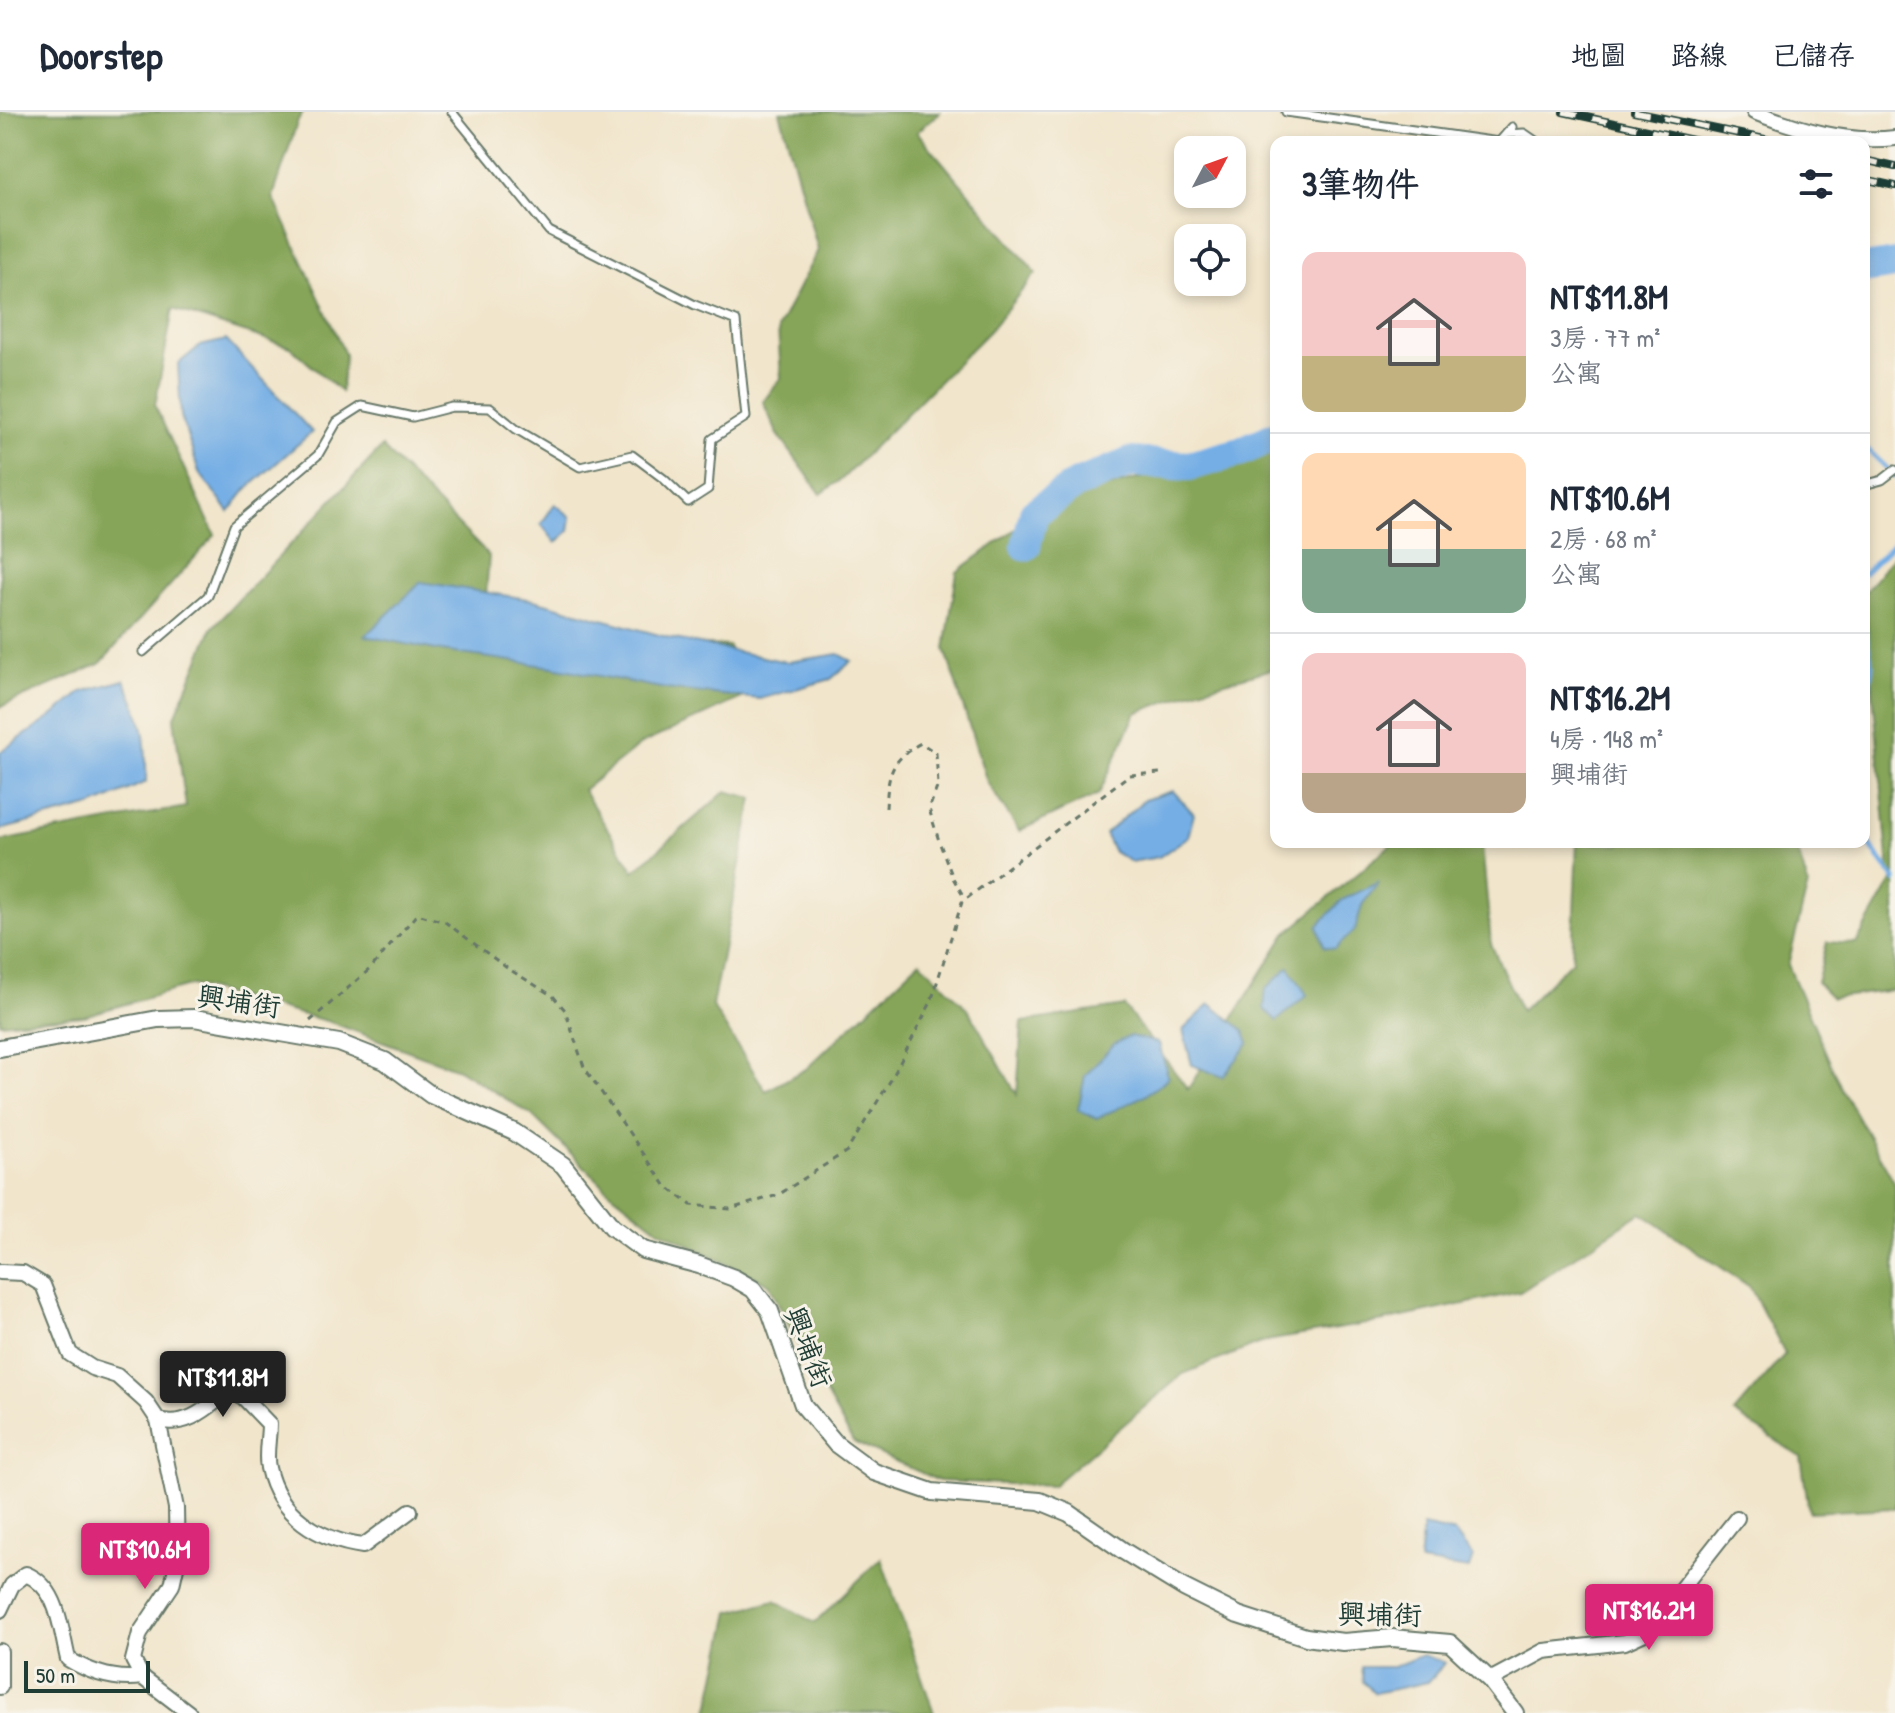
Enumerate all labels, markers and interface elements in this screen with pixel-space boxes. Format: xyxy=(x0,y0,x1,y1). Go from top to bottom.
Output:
text: Doorstep xyxy=(40,29,162,81)
text: 地圖 xyxy=(1571,36,1627,74)
text: 路線 xyxy=(1671,36,1727,74)
text: 已儲存 xyxy=(1771,36,1855,74)
north arrow xyxy=(1174,136,1246,208)
map controls xyxy=(1174,136,1246,296)
text: 3筆物件 xyxy=(1302,161,1419,207)
icon: filters xyxy=(1794,162,1838,206)
button: locate xyxy=(1174,224,1246,296)
text: NT$11.8M xyxy=(1550,274,1668,320)
icon: home xyxy=(1366,284,1462,380)
text: 3房 · 77 m² xyxy=(1550,320,1660,355)
text: 公寓 xyxy=(1550,355,1602,390)
text: NT$10.6M xyxy=(1550,475,1670,521)
icon: home xyxy=(1366,485,1462,581)
text: 2房 · 68 m² xyxy=(1550,521,1657,556)
text: 公寓 xyxy=(1550,556,1602,591)
text: NT$16.2M xyxy=(1550,675,1671,721)
icon: home xyxy=(1366,685,1462,781)
text: 4房 · 148 m² xyxy=(1550,721,1663,756)
text: 興埔街 xyxy=(1550,756,1628,791)
street label: 興埔街 xyxy=(195,976,283,1026)
street label: 興埔街 xyxy=(776,1301,842,1393)
pin: NT$11.8M xyxy=(140,1351,306,1419)
text: NT$11.8M xyxy=(178,1359,268,1394)
pin: NT$10.6M xyxy=(62,1523,228,1591)
text: NT$10.6M xyxy=(99,1531,191,1566)
pin: NT$16.2M xyxy=(1566,1584,1732,1652)
text: NT$16.2M xyxy=(1603,1592,1695,1627)
street label: 興埔街 xyxy=(1338,1594,1422,1634)
scale bar xyxy=(24,1657,150,1693)
text: 50 m xyxy=(36,1660,75,1690)

